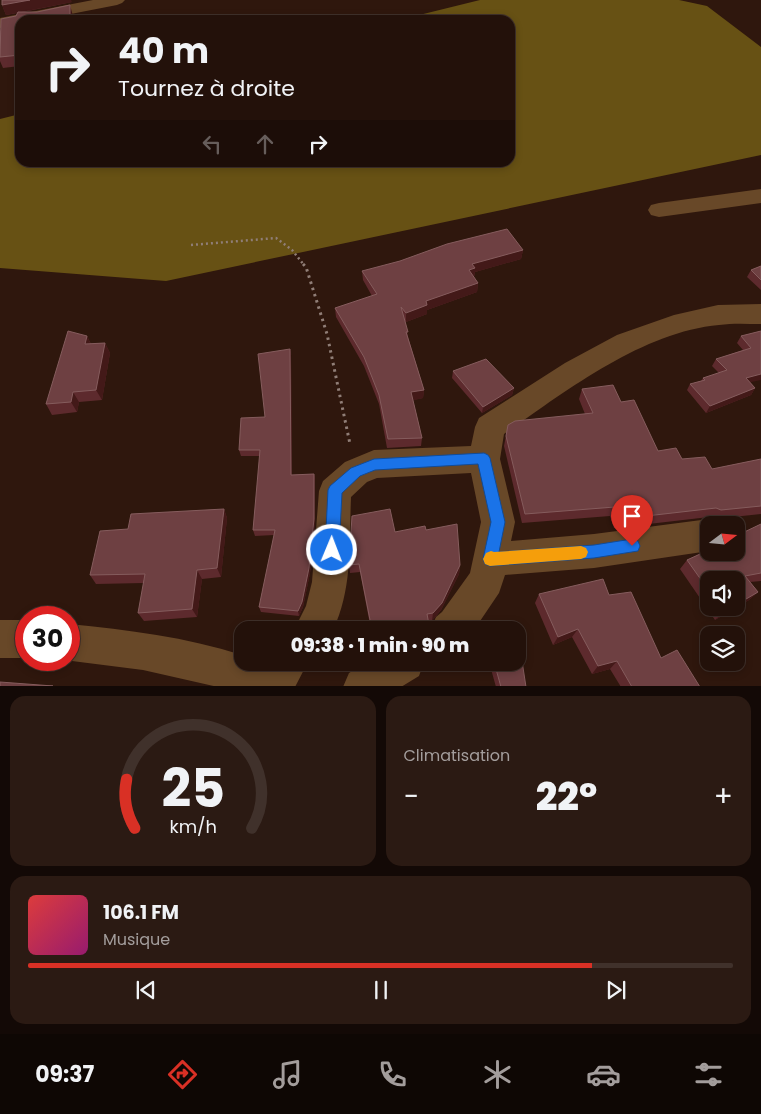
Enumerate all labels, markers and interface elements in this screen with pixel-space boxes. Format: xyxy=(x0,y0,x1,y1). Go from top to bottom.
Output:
text: 40 m xyxy=(118,26,209,75)
icon: right xyxy=(35,35,100,100)
text: Tournez à droite xyxy=(118,73,295,104)
icon: left xyxy=(198,130,226,158)
icon: ahead xyxy=(251,130,279,158)
icon: right xyxy=(304,130,332,158)
pin xyxy=(611,495,653,546)
icon: arrive xyxy=(618,502,646,530)
north arrow xyxy=(700,516,745,561)
map controls xyxy=(700,516,745,671)
position arrow xyxy=(305,523,357,575)
button: sound xyxy=(700,571,745,616)
speed limit sign: 30 xyxy=(15,606,80,671)
button: layers xyxy=(700,626,745,671)
text: 09:38 · 1 min · 90 m xyxy=(291,632,469,659)
text: Climatisation xyxy=(404,744,510,767)
text: 25 xyxy=(161,752,225,825)
text: 22° xyxy=(536,770,597,823)
text: − xyxy=(404,777,419,816)
text: + xyxy=(714,777,733,816)
text: km/h xyxy=(169,814,217,839)
text: 106.1 FM xyxy=(103,899,179,926)
text: Musique xyxy=(103,928,170,951)
icon: previous xyxy=(132,976,160,1004)
icon: pause xyxy=(367,976,395,1004)
icon: next xyxy=(602,976,630,1004)
icon: directions xyxy=(165,1057,200,1092)
icon: music xyxy=(270,1057,305,1092)
icon: phone xyxy=(375,1057,410,1092)
icon: climate xyxy=(480,1057,515,1092)
icon: car xyxy=(586,1057,621,1092)
icon: filters xyxy=(691,1057,726,1092)
text: 09:37 xyxy=(35,1059,94,1090)

